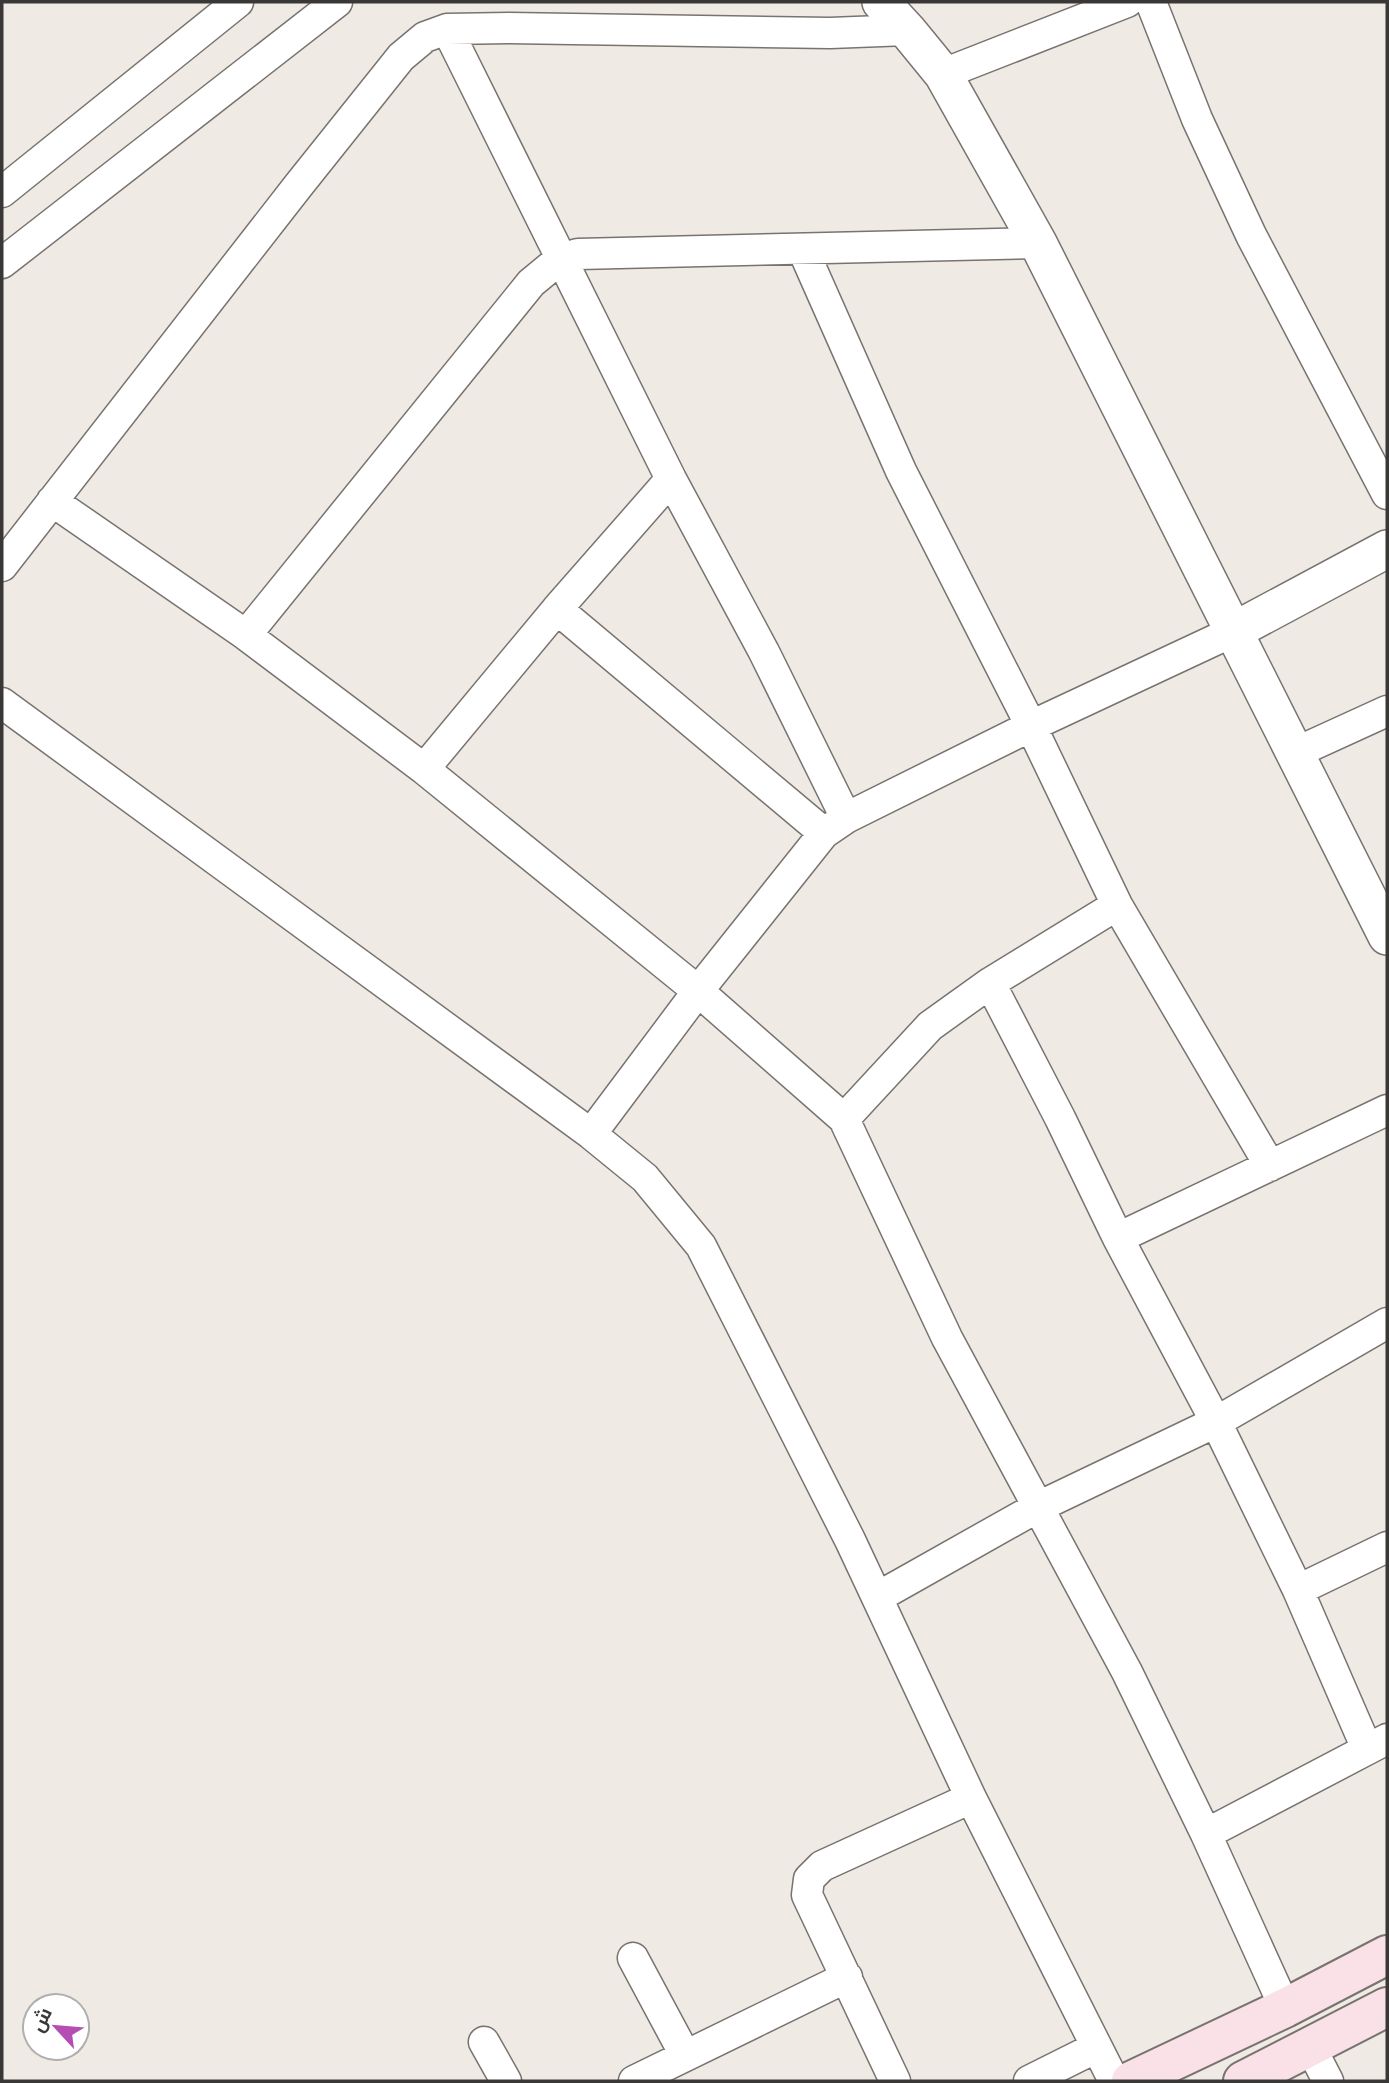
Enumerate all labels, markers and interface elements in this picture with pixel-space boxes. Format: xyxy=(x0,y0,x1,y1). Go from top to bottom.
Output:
north arrow xyxy=(21,1992,91,2062)
text: ش xyxy=(26,2004,57,2036)

